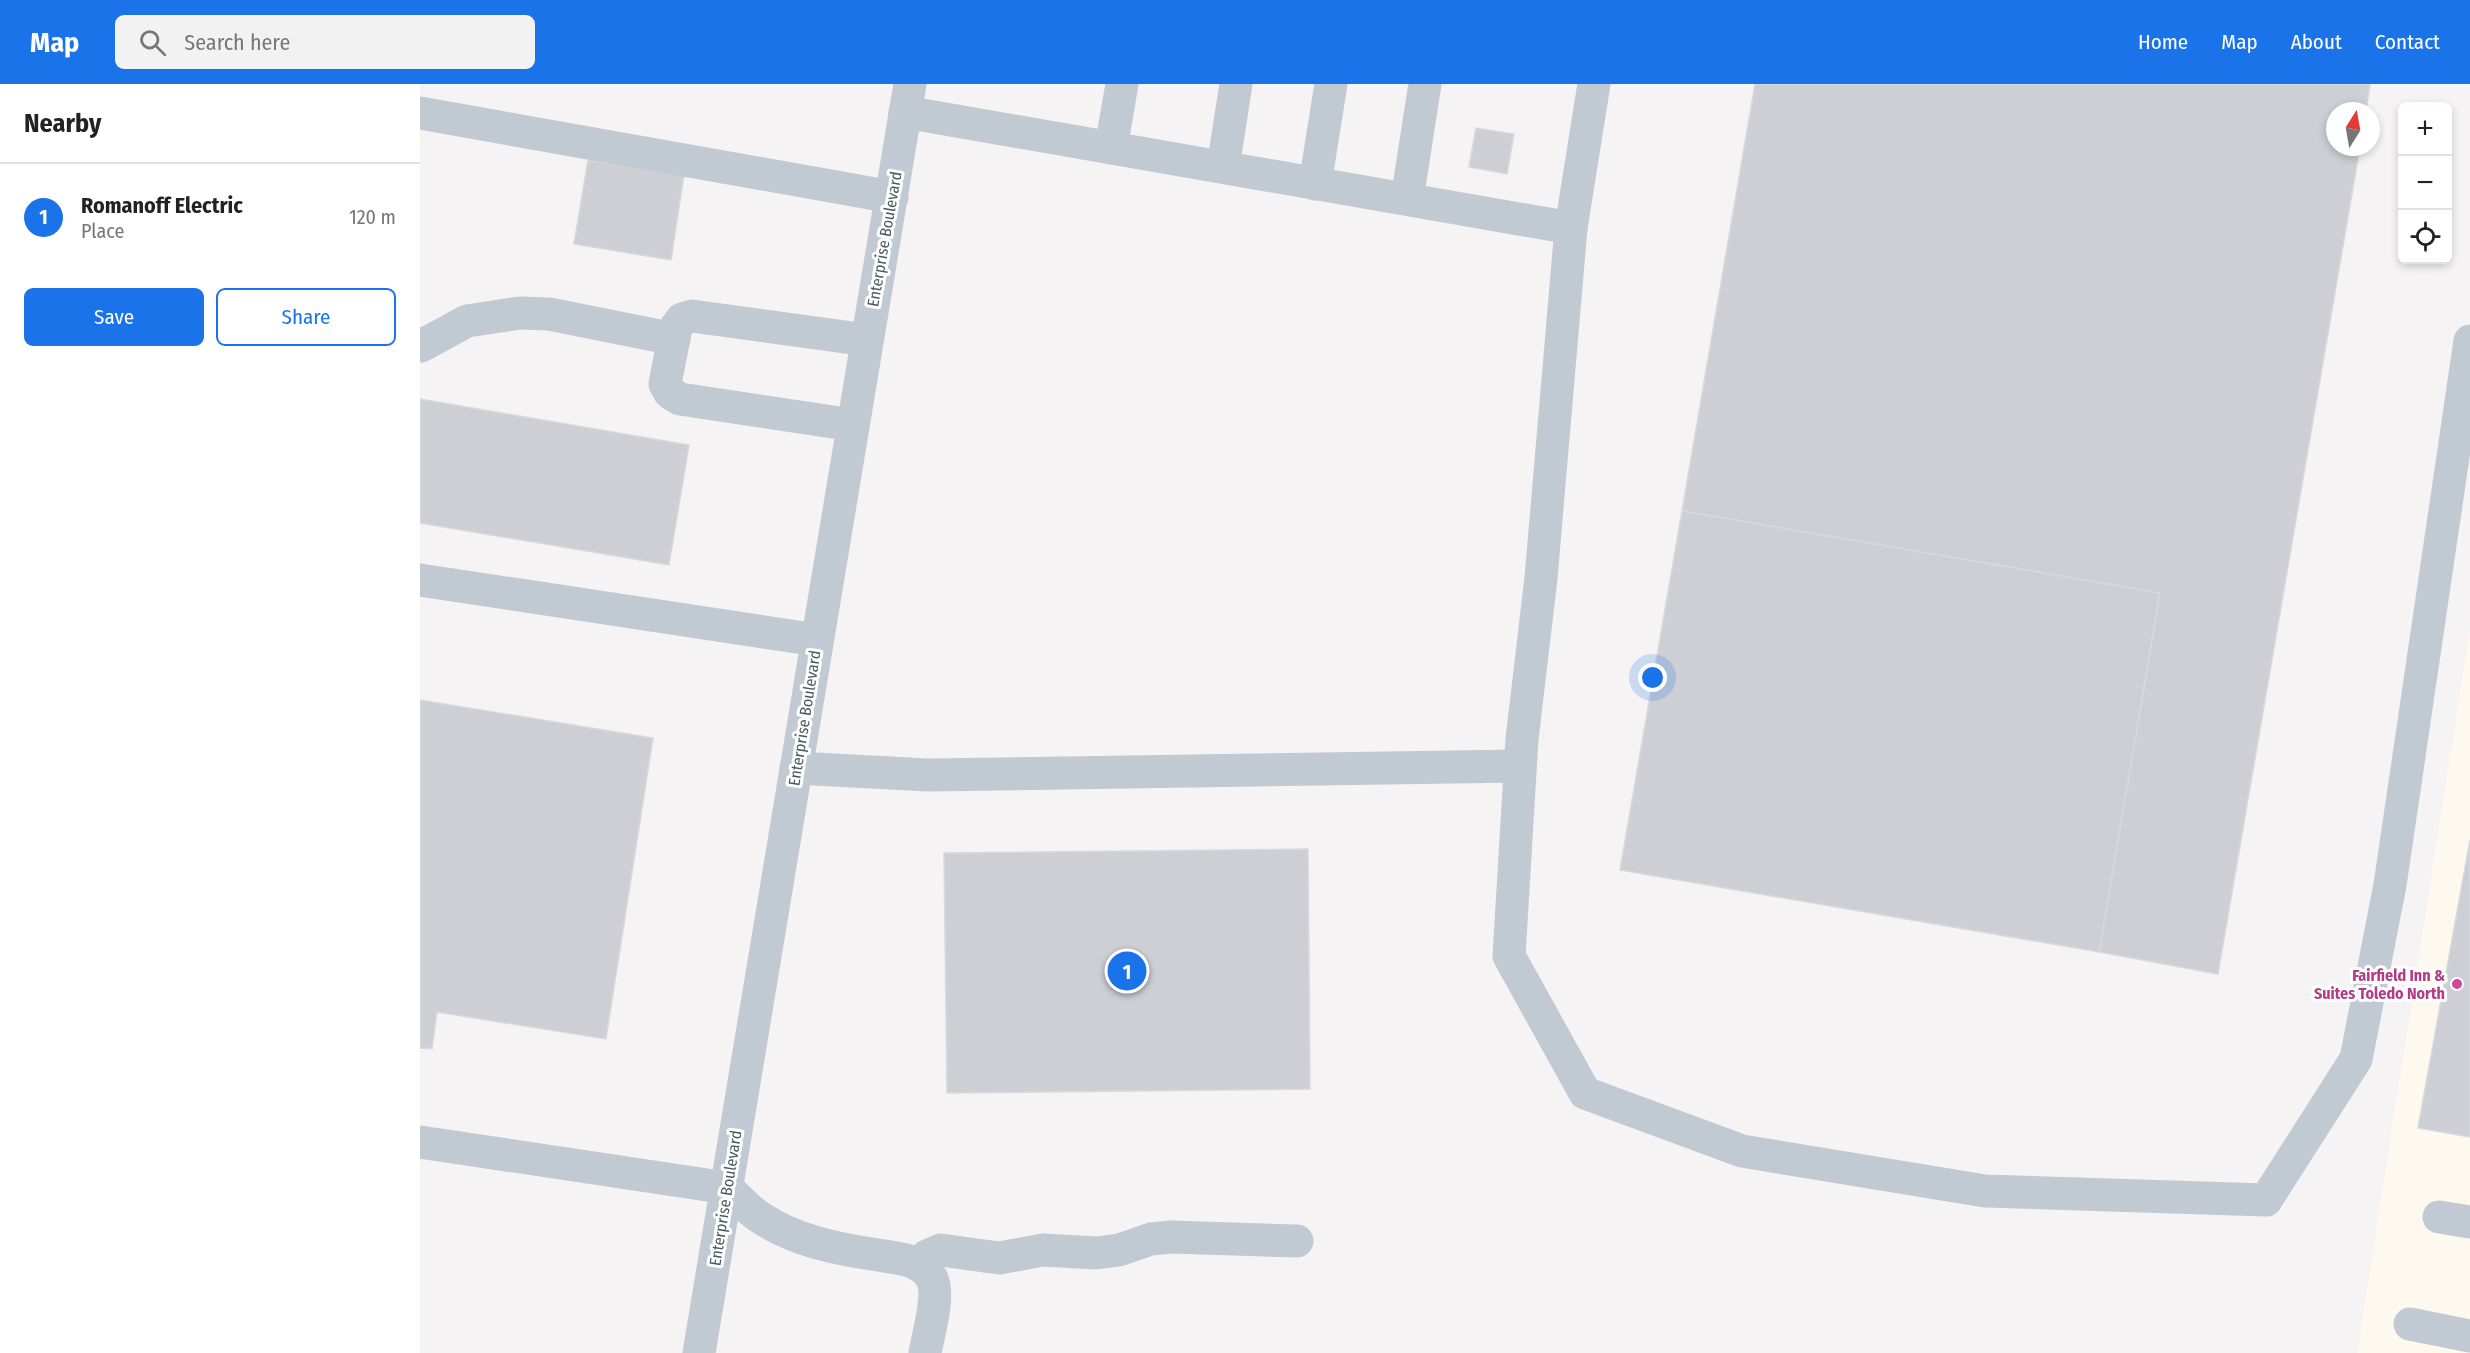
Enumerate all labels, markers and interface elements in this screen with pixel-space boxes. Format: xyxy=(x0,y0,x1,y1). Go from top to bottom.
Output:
search box xyxy=(115,15,535,69)
text: Map xyxy=(30,26,79,59)
icon: search xyxy=(136,26,169,59)
text: Search here xyxy=(184,29,290,56)
text: Home xyxy=(2138,29,2188,55)
text: Map xyxy=(2221,29,2258,55)
text: About xyxy=(2291,29,2342,55)
text: Contact xyxy=(2375,29,2440,55)
north arrow xyxy=(2326,102,2380,156)
map controls xyxy=(2398,102,2452,264)
button: + xyxy=(2398,102,2452,156)
text: Nearby xyxy=(24,108,101,139)
button: − xyxy=(2398,156,2452,210)
street label: Enterprise Boulevard xyxy=(863,170,906,308)
text: Romanoff Electric xyxy=(81,192,243,219)
text: 1 xyxy=(39,205,48,229)
text: 120 m xyxy=(349,205,396,229)
button: locate xyxy=(2398,210,2452,264)
text: Place xyxy=(81,219,124,243)
button: Save xyxy=(24,288,204,346)
button: Share xyxy=(216,288,396,346)
street label: Enterprise Boulevard xyxy=(784,649,825,787)
your location xyxy=(1638,663,1667,692)
pin: 1 xyxy=(1108,948,1146,994)
place label: Fairfield Inn & Suites Toledo North xyxy=(2314,966,2445,1003)
marker: Fairfield Inn & Suites Toledo North xyxy=(2450,977,2464,991)
street label: Enterprise Boulevard xyxy=(705,1129,746,1267)

